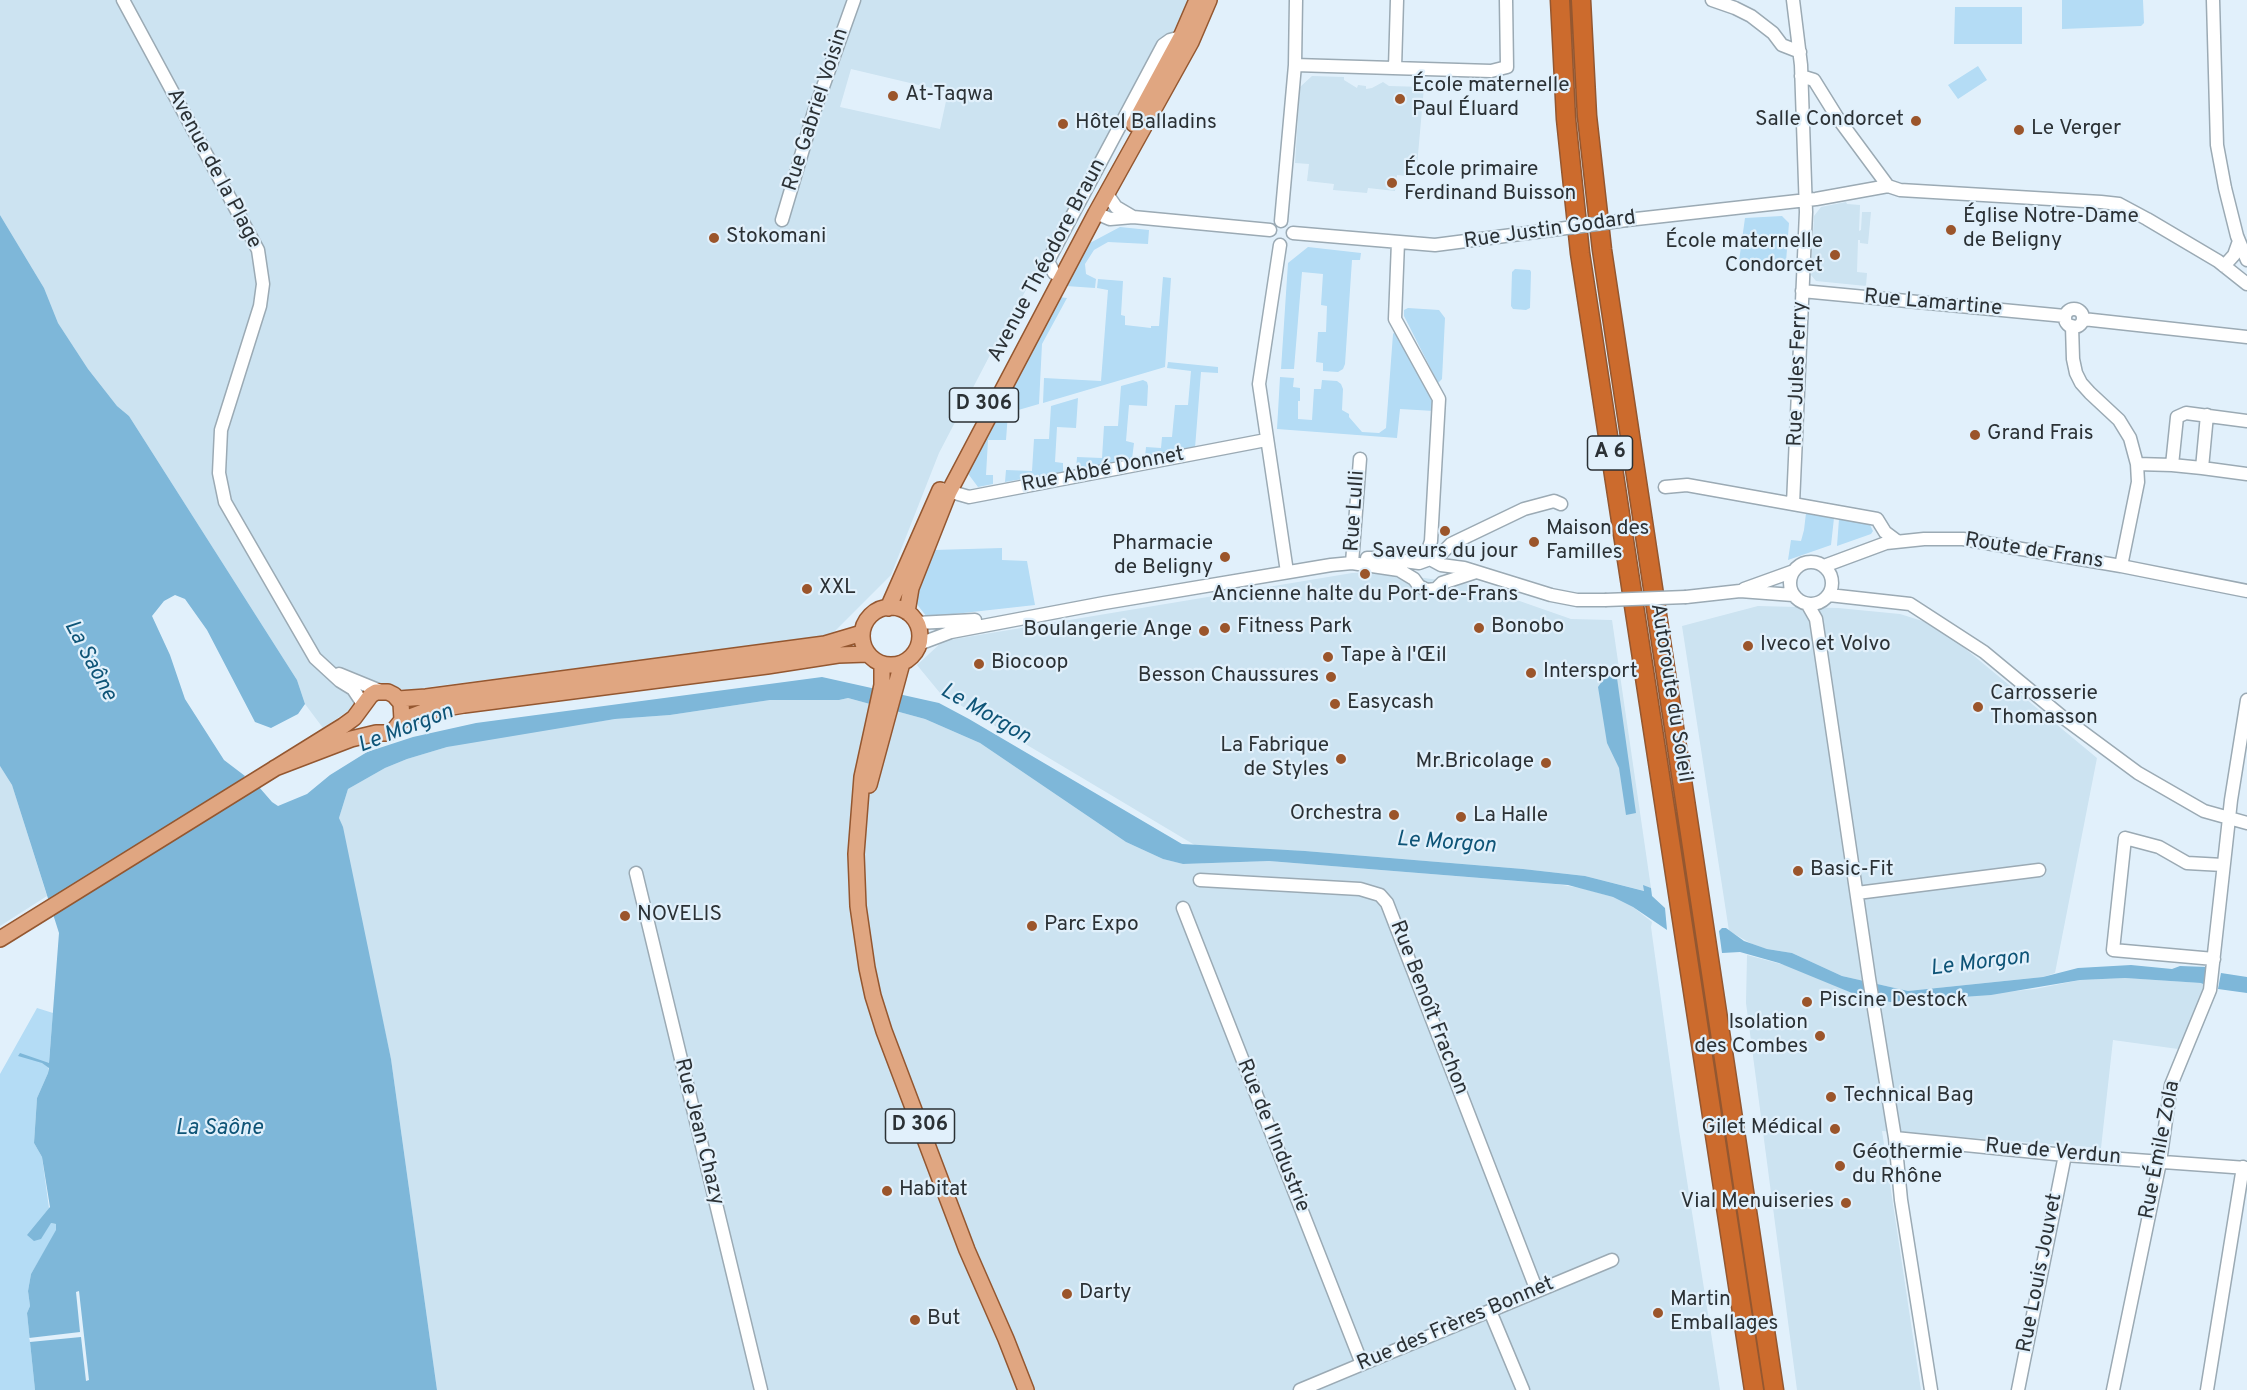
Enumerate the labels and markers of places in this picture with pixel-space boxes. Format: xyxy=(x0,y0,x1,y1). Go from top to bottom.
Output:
place label: École maternelle Paul Éluard xyxy=(1412,74,1570,124)
place label: At-Taqwa xyxy=(905,83,993,109)
marker: At-Taqwa xyxy=(886,89,900,103)
marker: École maternelle Paul Éluard xyxy=(1393,92,1407,106)
place label: Salle Condorcet xyxy=(1755,108,1904,134)
place label: Hôtel Balladins xyxy=(1075,111,1217,137)
marker: Salle Condorcet xyxy=(1909,114,1923,128)
marker: Hôtel Balladins xyxy=(1056,117,1070,131)
place label: Le Verger xyxy=(2031,117,2121,143)
marker: Le Verger xyxy=(2012,123,2026,137)
place label: École primaire Ferdinand Buisson xyxy=(1404,158,1576,208)
marker: École primaire Ferdinand Buisson xyxy=(1385,176,1399,190)
place label: Église Notre-Dame de Beligny xyxy=(1963,205,2139,255)
marker: Église Notre-Dame de Beligny xyxy=(1944,223,1958,237)
place label: Stokomani xyxy=(726,225,826,251)
place label: École maternelle Condorcet xyxy=(1665,230,1823,280)
marker: Stokomani xyxy=(707,231,721,245)
marker: École maternelle Condorcet xyxy=(1828,248,1842,262)
place label: Grand Frais xyxy=(1987,422,2094,448)
marker: Grand Frais xyxy=(1968,428,1982,442)
place label: Maison des Familles xyxy=(1546,517,1649,567)
marker: Saveurs du jour xyxy=(1438,524,1452,538)
place label: Pharmacie de Beligny xyxy=(1112,532,1213,582)
marker: Maison des Familles xyxy=(1527,535,1541,549)
place label: Saveurs du jour xyxy=(1372,540,1518,566)
marker: Pharmacie de Beligny xyxy=(1218,550,1232,564)
marker: Ancienne halte du Port-de-Frans xyxy=(1358,567,1372,581)
place label: XXL xyxy=(819,576,856,602)
marker: XXL xyxy=(800,582,814,596)
place label: Ancienne halte du Port-de-Frans xyxy=(1212,583,1518,609)
place label: Fitness Park xyxy=(1237,615,1352,641)
place label: Bonobo xyxy=(1491,615,1564,641)
place label: Boulangerie Ange xyxy=(1023,618,1192,644)
marker: Fitness Park xyxy=(1218,621,1232,635)
marker: Bonobo xyxy=(1472,621,1486,635)
marker: Boulangerie Ange xyxy=(1197,624,1211,638)
place label: Iveco et Volvo xyxy=(1760,633,1891,659)
marker: Iveco et Volvo xyxy=(1741,639,1755,653)
place label: Tape à l'Œil xyxy=(1340,644,1447,670)
marker: Tape à l'Œil xyxy=(1321,650,1335,664)
place label: Biocoop xyxy=(991,651,1068,677)
marker: Biocoop xyxy=(972,657,986,671)
place label: Intersport xyxy=(1543,660,1638,686)
place label: Besson Chaussures xyxy=(1138,664,1319,690)
marker: Intersport xyxy=(1524,666,1538,680)
marker: Besson Chaussures xyxy=(1324,670,1338,684)
place label: Carrosserie Thomasson xyxy=(1990,682,2098,732)
place label: Easycash xyxy=(1347,691,1434,717)
marker: Easycash xyxy=(1328,697,1342,711)
marker: Carrosserie Thomasson xyxy=(1971,700,1985,714)
place label: La Fabrique de Styles xyxy=(1220,734,1329,784)
place label: Mr.Bricolage xyxy=(1415,750,1534,776)
marker: La Fabrique de Styles xyxy=(1334,752,1348,766)
marker: Mr.Bricolage xyxy=(1539,756,1553,770)
place label: Orchestra xyxy=(1290,802,1382,828)
place label: La Halle xyxy=(1473,804,1548,830)
marker: Orchestra xyxy=(1387,808,1401,822)
marker: La Halle xyxy=(1454,810,1468,824)
place label: Basic-Fit xyxy=(1810,858,1894,884)
marker: Basic-Fit xyxy=(1791,864,1805,878)
place label: NOVELIS xyxy=(637,903,722,929)
marker: NOVELIS xyxy=(618,909,632,923)
place label: Parc Expo xyxy=(1044,913,1139,939)
marker: Parc Expo xyxy=(1025,919,1039,933)
place label: Piscine Destock xyxy=(1819,989,1968,1015)
marker: Piscine Destock xyxy=(1800,995,1814,1009)
place label: Isolation des Combes xyxy=(1694,1011,1808,1061)
marker: Isolation des Combes xyxy=(1813,1029,1827,1043)
place label: Technical Bag xyxy=(1843,1084,1974,1110)
marker: Technical Bag xyxy=(1824,1090,1838,1104)
place label: Gilet Médical xyxy=(1702,1116,1823,1142)
marker: Gilet Médical xyxy=(1828,1122,1842,1136)
place label: Géothermie du Rhône xyxy=(1852,1141,1963,1191)
marker: Géothermie du Rhône xyxy=(1833,1159,1847,1173)
place label: Habitat xyxy=(899,1178,968,1204)
marker: Habitat xyxy=(880,1184,894,1198)
place label: Vial Menuiseries xyxy=(1681,1190,1834,1216)
marker: Vial Menuiseries xyxy=(1839,1196,1853,1210)
place label: Darty xyxy=(1079,1281,1131,1307)
marker: Darty xyxy=(1060,1287,1074,1301)
place label: Martin Emballages xyxy=(1670,1288,1778,1338)
marker: Martin Emballages xyxy=(1651,1306,1665,1320)
place label: But xyxy=(927,1307,961,1333)
marker: But xyxy=(908,1313,922,1327)

